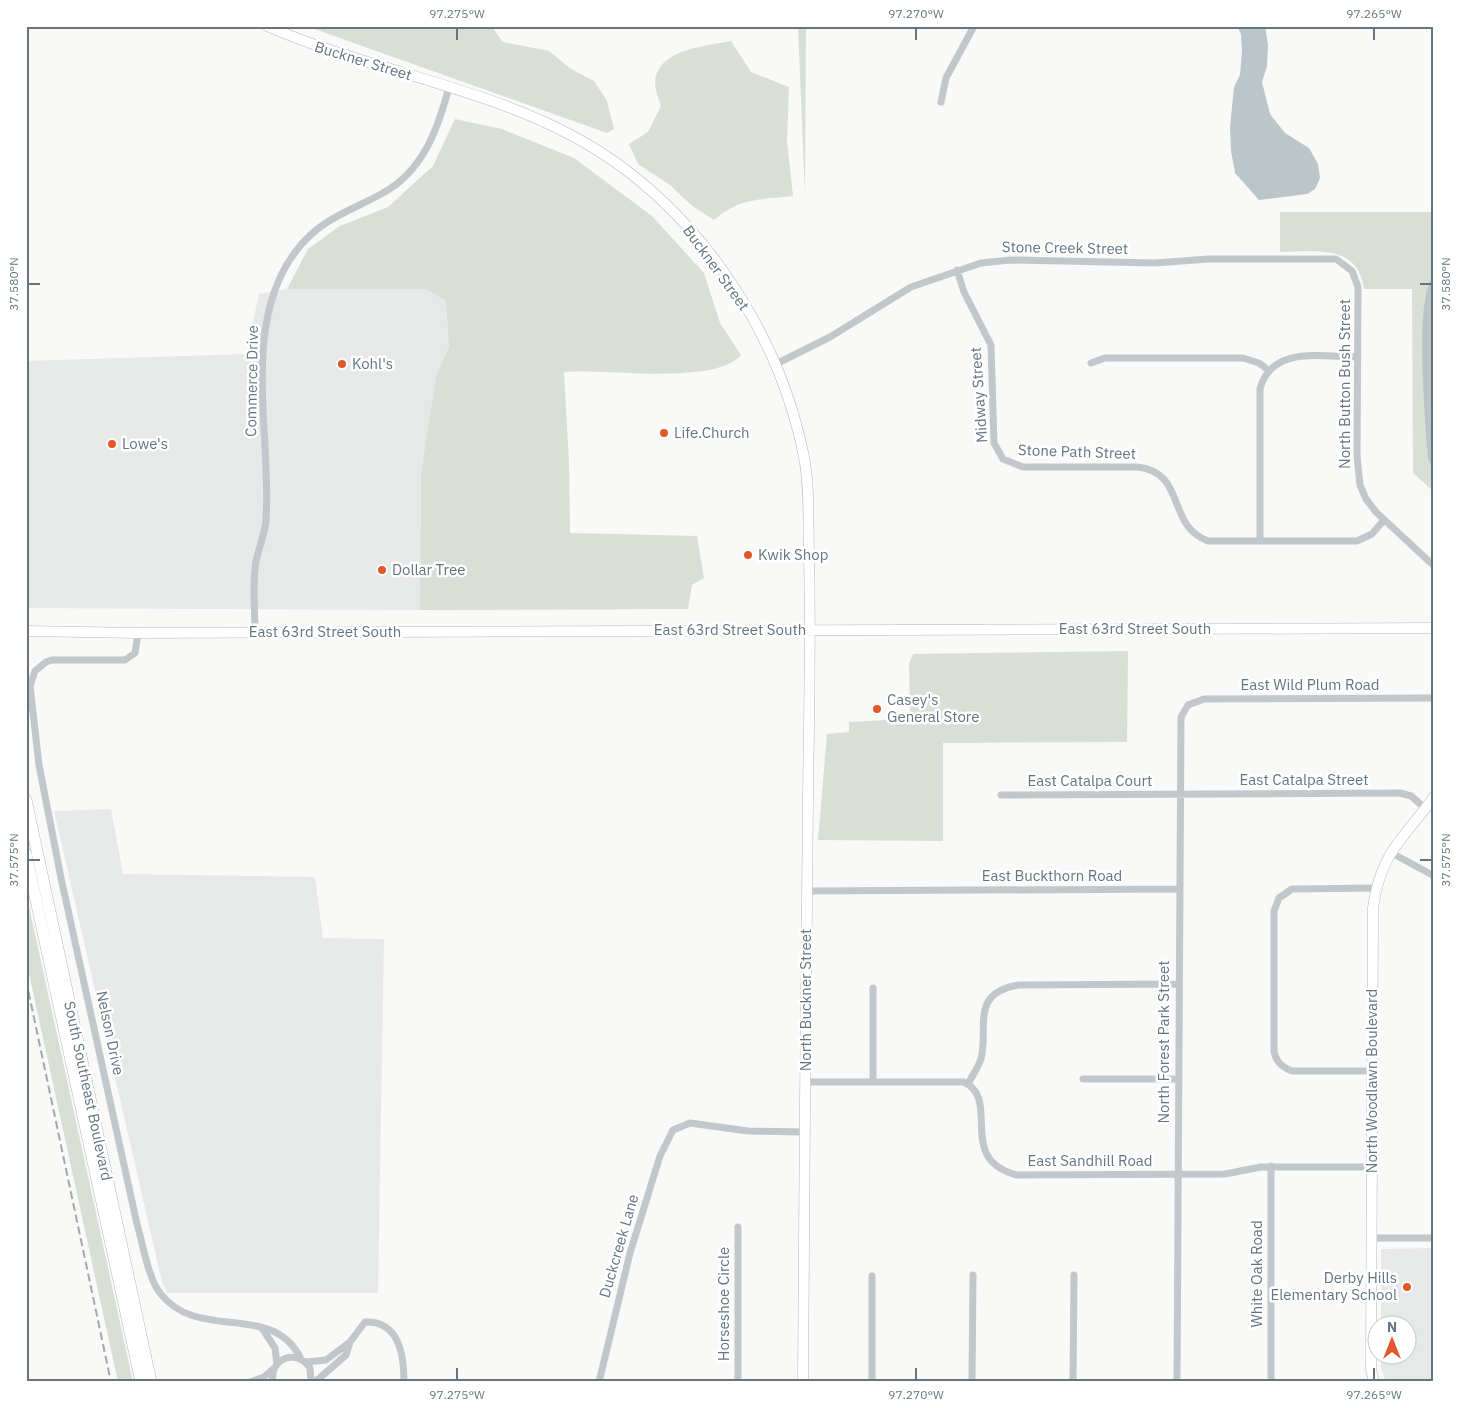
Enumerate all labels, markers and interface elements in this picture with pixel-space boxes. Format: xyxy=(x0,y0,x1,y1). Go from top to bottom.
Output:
text: 97.275°W xyxy=(429,6,485,21)
text: 97.270°W xyxy=(888,6,944,21)
text: 97.265°W xyxy=(1346,6,1402,21)
street label: Buckner Street xyxy=(312,37,414,84)
street label: Buckner Street xyxy=(679,221,754,314)
street label: Stone Creek Street xyxy=(1002,237,1128,258)
text: 37.580°N xyxy=(6,257,21,311)
text: 37.580°N xyxy=(1438,257,1453,311)
street label: North Button Bush Street xyxy=(1335,299,1354,469)
street label: Commerce Drive xyxy=(241,325,262,437)
street label: Midway Street xyxy=(966,346,991,444)
place label: Kohl's xyxy=(352,354,393,373)
marker: Kohl's xyxy=(336,358,348,370)
place label: Life.Church xyxy=(674,423,749,442)
marker: Life.Church xyxy=(658,427,670,439)
place label: Lowe's xyxy=(122,434,168,453)
marker: Lowe's xyxy=(106,438,118,450)
street label: Stone Path Street xyxy=(1018,440,1136,463)
place label: Kwik Shop xyxy=(758,545,828,564)
marker: Kwik Shop xyxy=(742,549,754,561)
place label: Dollar Tree xyxy=(392,560,465,579)
marker: Dollar Tree xyxy=(376,564,388,576)
street label: East 63rd Street South xyxy=(1059,619,1211,638)
street label: East 63rd Street South xyxy=(654,620,806,639)
street label: East 63rd Street South xyxy=(249,622,401,641)
street label: East Wild Plum Road xyxy=(1240,675,1380,694)
place label: Casey's General Store xyxy=(887,690,979,726)
marker: Casey's General Store xyxy=(871,703,883,715)
street label: East Catalpa Street xyxy=(1240,770,1368,789)
street label: East Catalpa Court xyxy=(1028,771,1152,790)
text: 37.575°N xyxy=(6,833,21,887)
text: 37.575°N xyxy=(1438,833,1453,887)
street label: East Buckthorn Road xyxy=(982,866,1122,885)
street label: North Buckner Street xyxy=(796,929,815,1071)
street label: North Forest Park Street xyxy=(1154,960,1173,1124)
street label: Nelson Drive xyxy=(92,989,129,1077)
street label: North Woodlawn Boulevard xyxy=(1362,989,1381,1173)
street label: South Southeast Boulevard xyxy=(60,999,117,1182)
street label: East Sandhill Road xyxy=(1027,1151,1153,1170)
street label: Duckcreek Lane xyxy=(595,1192,642,1300)
street label: White Oak Road xyxy=(1247,1220,1266,1328)
street label: Horseshoe Circle xyxy=(714,1247,733,1361)
place label: Derby Hills Elementary School xyxy=(1270,1268,1397,1304)
marker: Derby Hills Elementary School xyxy=(1401,1281,1413,1293)
north arrow xyxy=(1368,1316,1418,1366)
text: N xyxy=(1387,1318,1397,1336)
text: 97.275°W xyxy=(429,1387,485,1402)
text: 97.270°W xyxy=(888,1387,944,1402)
text: 97.265°W xyxy=(1346,1387,1402,1402)

